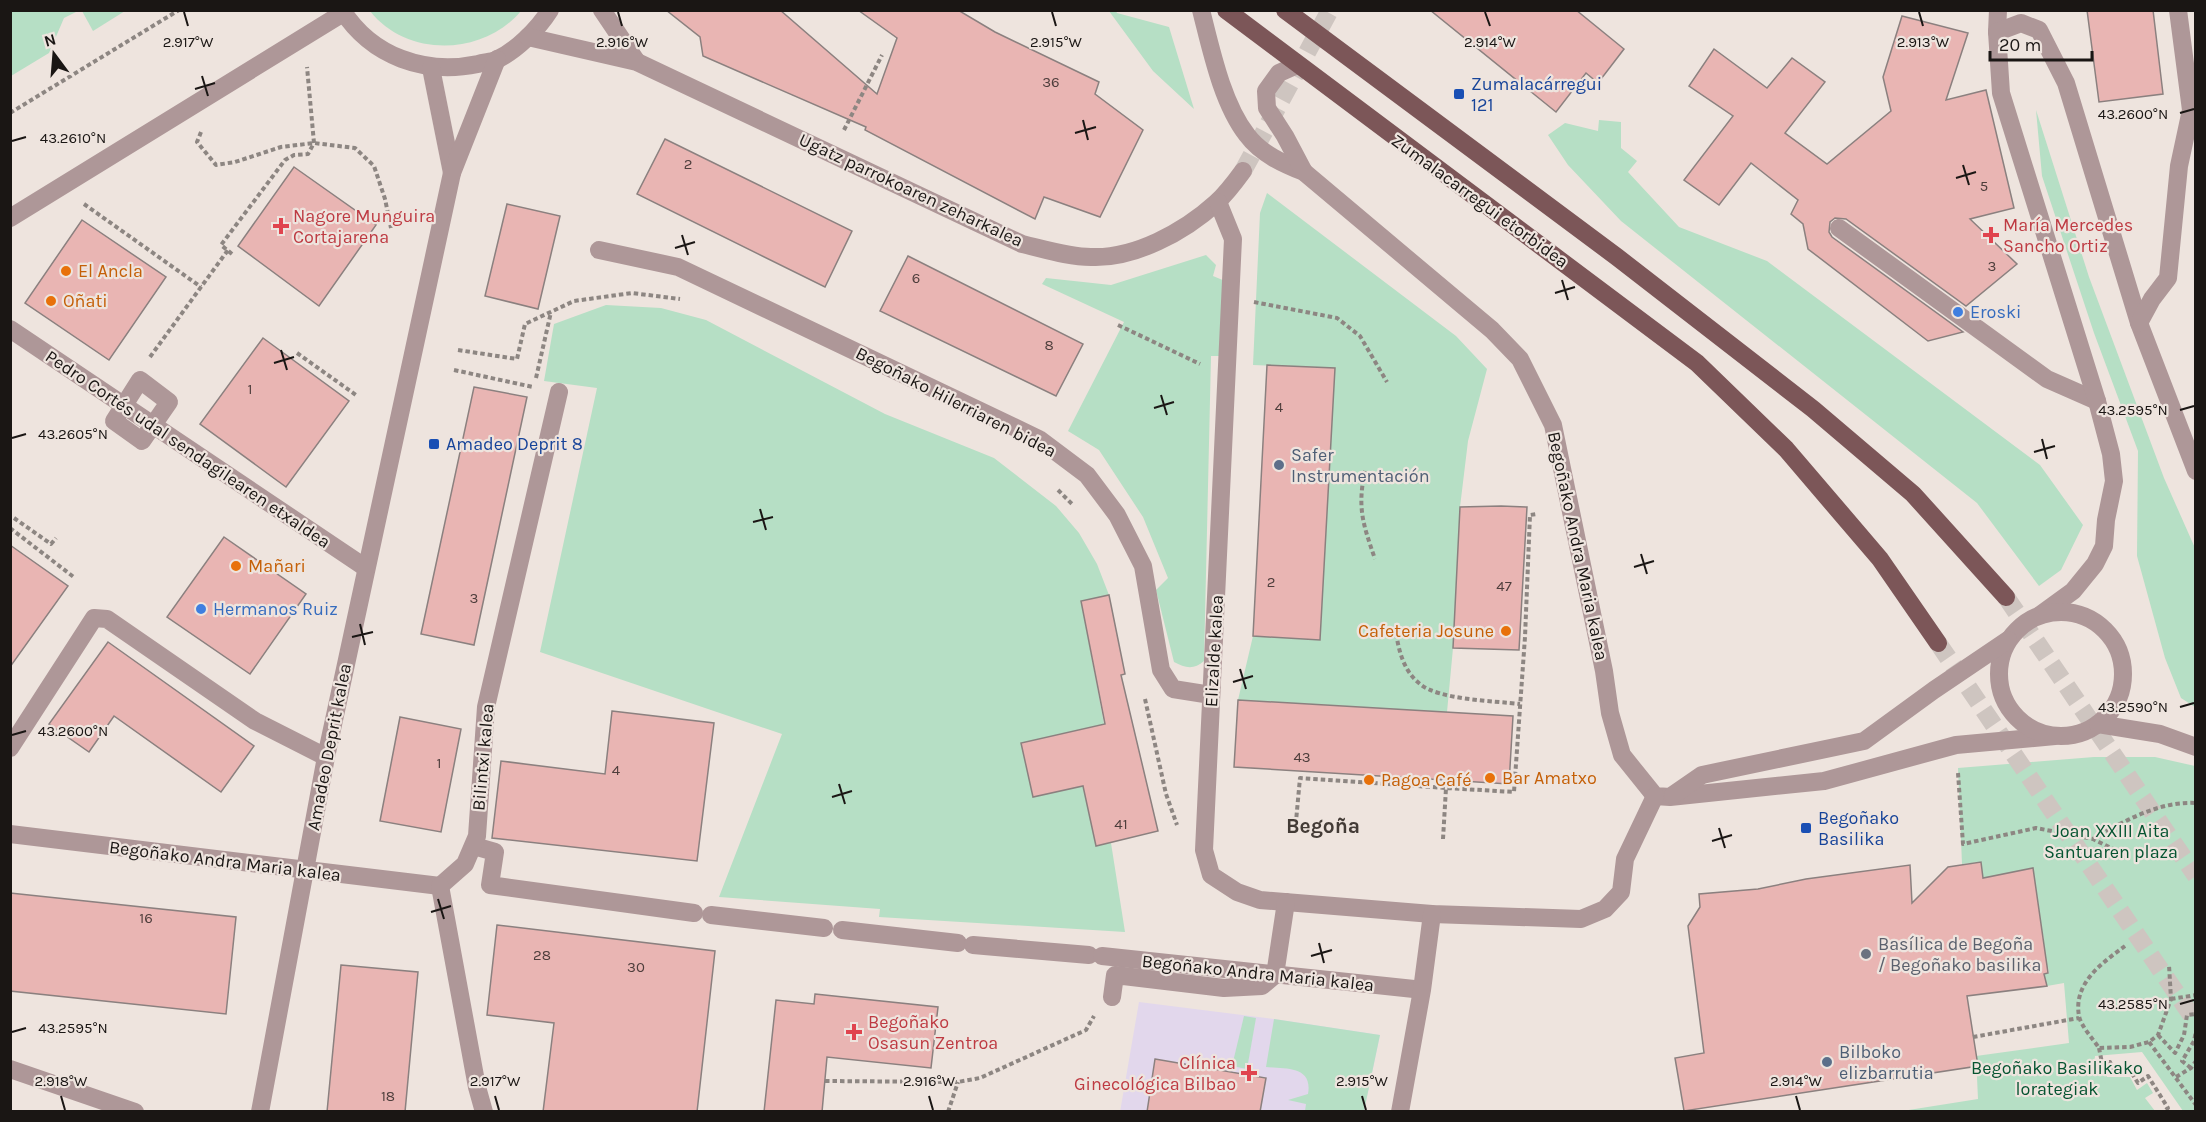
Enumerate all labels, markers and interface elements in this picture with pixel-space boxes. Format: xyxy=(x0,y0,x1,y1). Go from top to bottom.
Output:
north arrow xyxy=(24,24,84,84)
scale bar xyxy=(1990,24,2092,62)
text: N xyxy=(42,29,58,51)
text: 2.917°W xyxy=(163,33,214,51)
text: 2.916°W xyxy=(596,33,649,51)
text: 2.915°W xyxy=(1030,33,1083,51)
text: 2.914°W xyxy=(1464,33,1517,51)
text: 2.913°W xyxy=(1897,33,1950,51)
text: 20 m xyxy=(1999,34,2041,56)
house number: 36 xyxy=(1042,73,1060,91)
place label: Zumalacárregui 121 xyxy=(1471,73,1602,116)
marker: Zumalacárregui 121 xyxy=(1452,87,1466,101)
text: 43.2600°N xyxy=(2098,105,2168,123)
street label: Ugatz parrokoaren zeharkalea xyxy=(795,128,1027,252)
text: 43.2610°N xyxy=(40,129,106,147)
street label: Zumalacarregui etorbidea xyxy=(1387,129,1573,273)
house number: 2 xyxy=(684,155,692,173)
house number: 5 xyxy=(1980,177,1988,195)
place label: Nagore Munguira Cortajarena xyxy=(293,205,435,248)
place label: María Mercedes Sancho Ortiz xyxy=(2003,214,2133,257)
marker: Nagore Munguira Cortajarena xyxy=(274,219,288,233)
marker: María Mercedes Sancho Ortiz xyxy=(1984,228,1998,242)
house number: 3 xyxy=(1988,257,1996,275)
place label: El Ancla xyxy=(78,260,143,282)
marker: El Ancla xyxy=(59,264,73,278)
house number: 6 xyxy=(912,269,920,287)
place label: Oñati xyxy=(63,290,108,312)
marker: Oñati xyxy=(44,294,58,308)
place label: Eroski xyxy=(1970,301,2021,323)
marker: Eroski xyxy=(1951,305,1965,319)
house number: 8 xyxy=(1044,336,1054,354)
street label: Begoñako Hilerriaren bidea xyxy=(852,342,1060,462)
street label: Pedro Cortés udal sendagilearen etxaldea xyxy=(41,345,335,553)
house number: 1 xyxy=(248,380,252,398)
house number: 4 xyxy=(1275,398,1284,416)
text: 43.2595°N xyxy=(2098,401,2168,419)
text: 43.2605°N xyxy=(38,425,108,443)
street label: Begoñako Andra Maria kalea xyxy=(1543,430,1613,662)
place label: Amadeo Deprit 8 xyxy=(446,433,583,455)
marker: Amadeo Deprit 8 xyxy=(427,437,441,451)
place label: Safer Instrumentación xyxy=(1291,444,1430,487)
marker: Safer Instrumentación xyxy=(1272,458,1286,472)
place label: Mañari xyxy=(248,555,306,577)
marker: Mañari xyxy=(229,559,243,573)
house number: 2 xyxy=(1267,573,1275,591)
house number: 47 xyxy=(1496,577,1512,595)
house number: 3 xyxy=(470,589,478,607)
street label: Elizalde kalea xyxy=(1200,594,1228,708)
place label: Hermanos Ruiz xyxy=(213,598,338,620)
marker: Hermanos Ruiz xyxy=(194,602,208,616)
place label: Cafeteria Josune xyxy=(1358,620,1494,642)
marker: Cafeteria Josune xyxy=(1499,624,1513,638)
street label: Amadeo Deprit kalea xyxy=(302,662,356,832)
text: 43.2590°N xyxy=(2098,698,2168,716)
street label: Bilintxi kalea xyxy=(467,702,499,812)
text: 43.2600°N xyxy=(38,722,108,740)
house number: 43 xyxy=(1293,748,1311,766)
house number: 1 xyxy=(437,754,441,772)
house number: 4 xyxy=(612,761,621,779)
place label: Bar Amatxo xyxy=(1502,767,1597,789)
place label: Pagoa Café xyxy=(1381,769,1471,791)
marker: Bar Amatxo xyxy=(1483,771,1497,785)
marker: Pagoa Café xyxy=(1362,773,1376,787)
place label: Begoñako Basilika xyxy=(1818,807,1899,850)
district label: Begoña xyxy=(1286,814,1360,838)
house number: 41 xyxy=(1114,815,1128,833)
park label: Joan XXIII Aita Santuaren plaza xyxy=(2044,820,2178,863)
marker: Begoñako Basilika xyxy=(1799,821,1813,835)
street label: Begoñako Andra Maria kalea xyxy=(108,836,342,886)
house number: 16 xyxy=(139,909,153,927)
place label: Basílica de Begoña / Begoñako basilika xyxy=(1878,933,2041,976)
house number: 28 xyxy=(533,946,551,964)
marker: Basílica de Begoña / Begoñako basilika xyxy=(1859,947,1873,961)
street label: Begoñako Andra Maria kalea xyxy=(1141,950,1375,996)
house number: 30 xyxy=(627,958,645,976)
text: 43.2585°N xyxy=(2098,995,2168,1013)
place label: Begoñako Osasun Zentroa xyxy=(868,1011,998,1054)
text: 43.2595°N xyxy=(38,1019,108,1037)
marker: Begoñako Osasun Zentroa xyxy=(845,1023,863,1041)
place label: Bilboko elizbarrutia xyxy=(1839,1041,1934,1084)
place label: Clínica Ginecológica Bilbao xyxy=(1074,1052,1236,1095)
marker: Bilboko elizbarrutia xyxy=(1820,1055,1834,1069)
park label: Begoñako Basilikako lorategiak xyxy=(1971,1057,2143,1100)
marker: Clínica Ginecológica Bilbao xyxy=(1240,1064,1258,1082)
text: 2.918°W xyxy=(35,1072,88,1090)
text: 2.917°W xyxy=(470,1072,521,1090)
text: 2.916°W xyxy=(903,1072,956,1090)
text: 2.915°W xyxy=(1336,1072,1389,1090)
text: 2.914°W xyxy=(1770,1072,1823,1090)
house number: 18 xyxy=(381,1087,395,1105)

